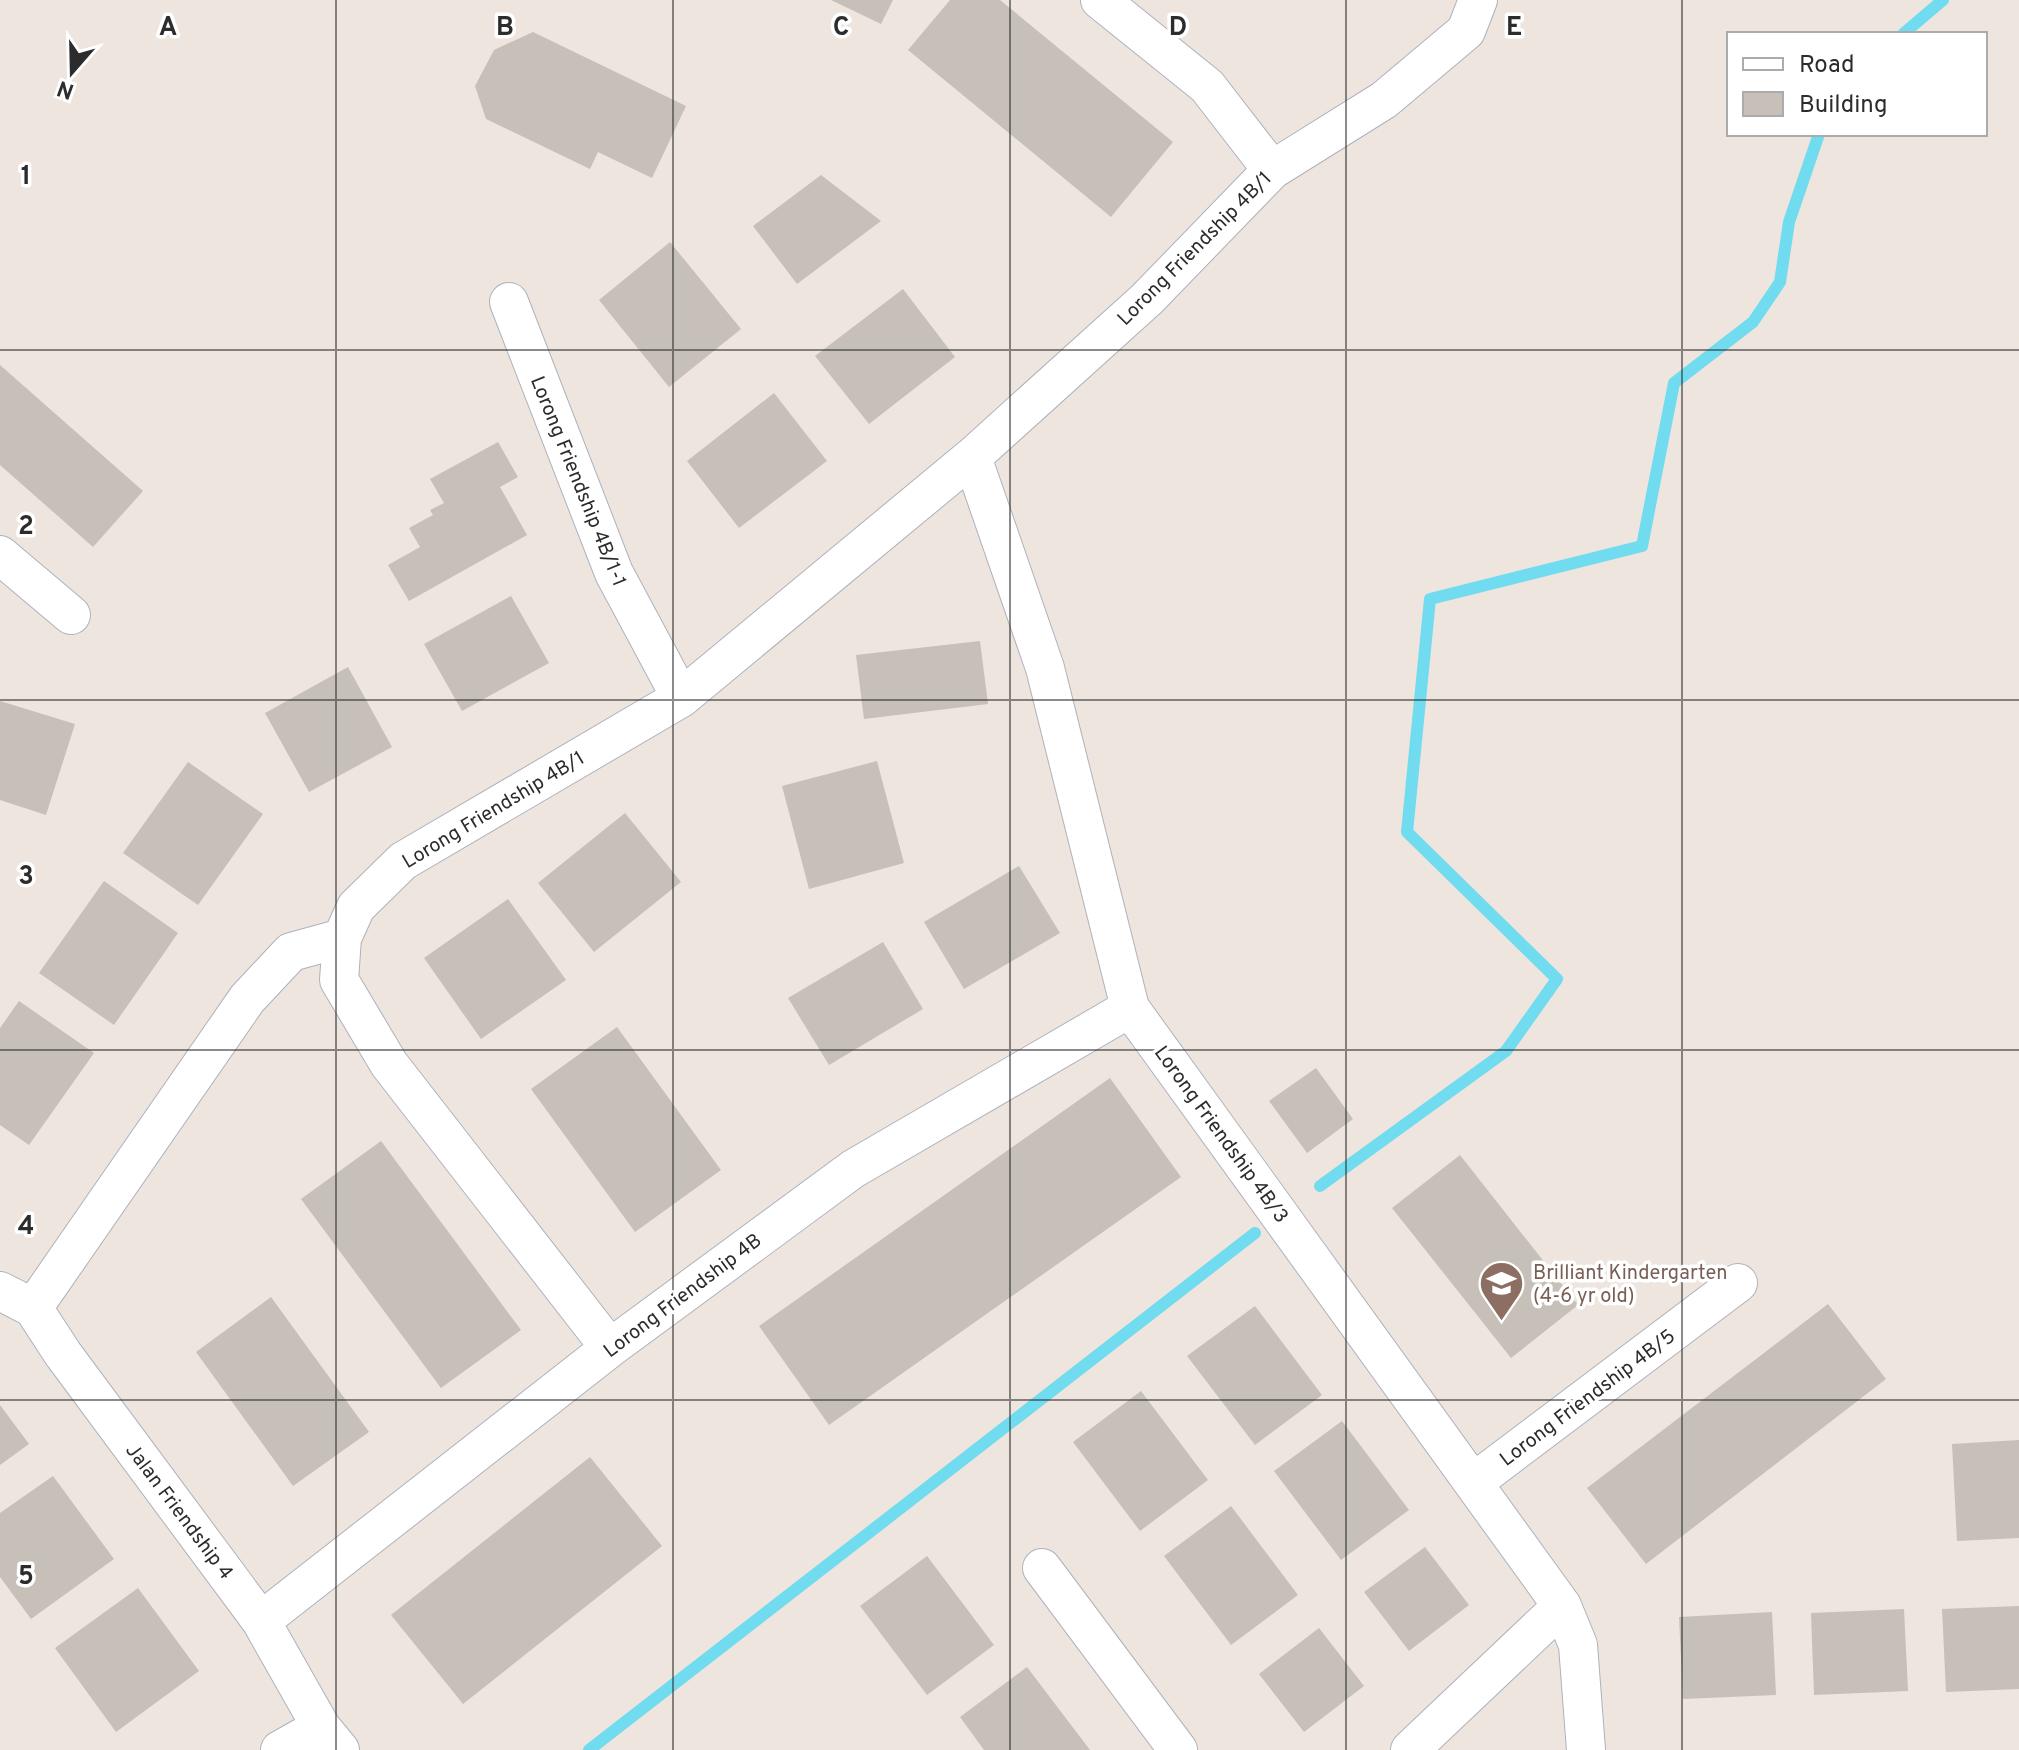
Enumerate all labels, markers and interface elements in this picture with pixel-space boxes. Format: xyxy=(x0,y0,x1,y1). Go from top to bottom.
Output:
text: A xyxy=(159,12,177,45)
text: B xyxy=(496,12,514,45)
text: C xyxy=(833,12,849,45)
text: D xyxy=(1169,12,1187,45)
text: E xyxy=(1506,12,1522,45)
north arrow xyxy=(32,32,112,112)
legend xyxy=(1727,32,1987,136)
text: Road xyxy=(1799,51,1855,81)
text: N xyxy=(54,73,78,104)
text: Building xyxy=(1799,91,1888,121)
text: 1 xyxy=(21,161,31,194)
street label: Lorong Friendship 4B/1 xyxy=(1113,167,1278,332)
street label: Lorong Friendship 4B/1-1 xyxy=(523,373,631,591)
text: 2 xyxy=(18,511,34,544)
street label: Lorong Friendship 4B/1 xyxy=(398,746,590,875)
text: 3 xyxy=(18,861,34,894)
street label: Lorong Friendship 4B/3 xyxy=(1147,1041,1293,1229)
text: 4 xyxy=(18,1211,34,1244)
street label: Lorong Friendship 4B xyxy=(599,1229,768,1365)
school or university icon: Brilliant Kindergarten (4-6 yr old) xyxy=(1478,1260,1526,1323)
place label: Brilliant Kindergarten (4-6 yr old) xyxy=(1533,1261,1728,1310)
street label: Lorong Friendship 4B/5 xyxy=(1495,1324,1681,1473)
street label: Jalan Friendship 4 xyxy=(119,1439,238,1585)
text: 5 xyxy=(18,1561,34,1594)

